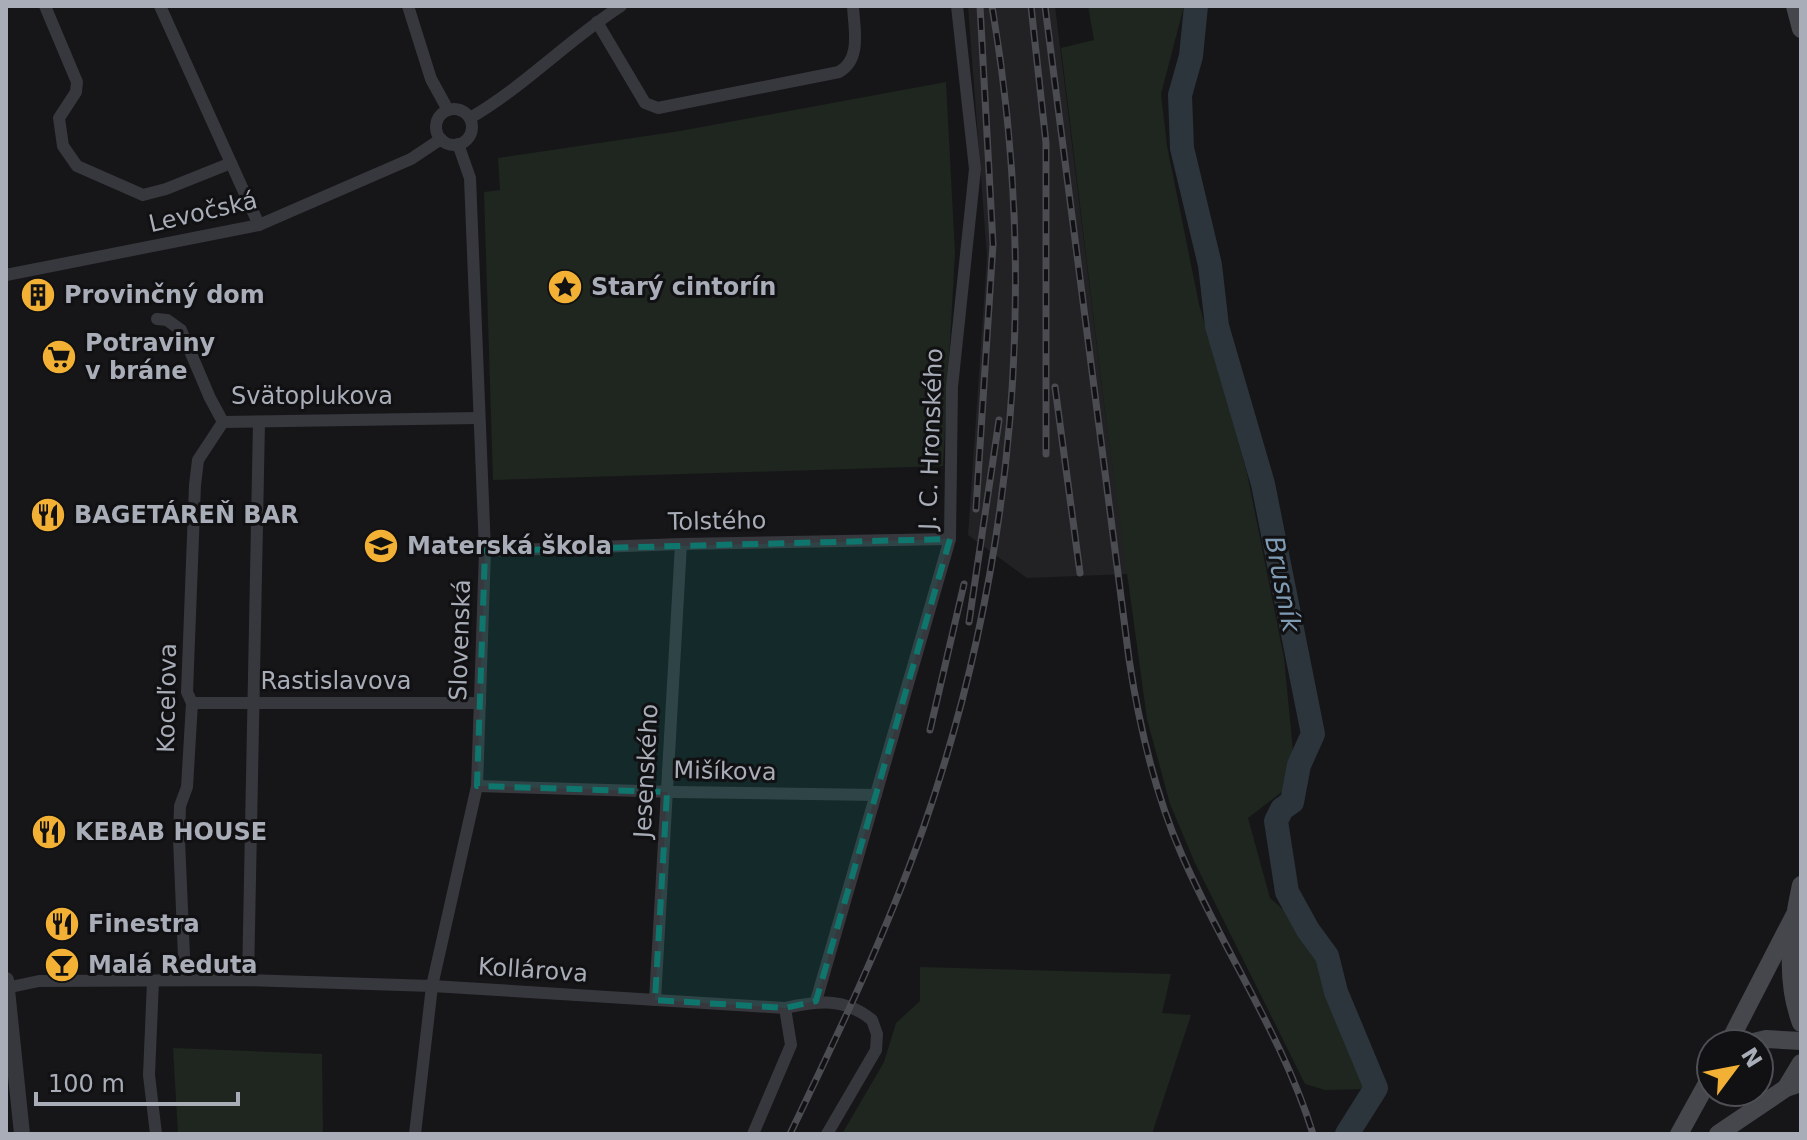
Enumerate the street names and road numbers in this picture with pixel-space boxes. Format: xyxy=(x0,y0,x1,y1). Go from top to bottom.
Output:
street label: Levočská xyxy=(146,186,260,238)
street label: J. C. Hronského xyxy=(914,348,948,532)
street label: Svätoplukova xyxy=(231,382,393,410)
street label: Tolstého xyxy=(667,506,766,536)
street label: Slovenská xyxy=(444,579,476,701)
street label: Koceľova xyxy=(152,643,182,753)
street label: Rastislavova xyxy=(260,667,412,695)
street label: Jesenského xyxy=(628,703,664,841)
street label: Mišíkova xyxy=(673,756,777,786)
street label: Kollárova xyxy=(477,952,589,988)

